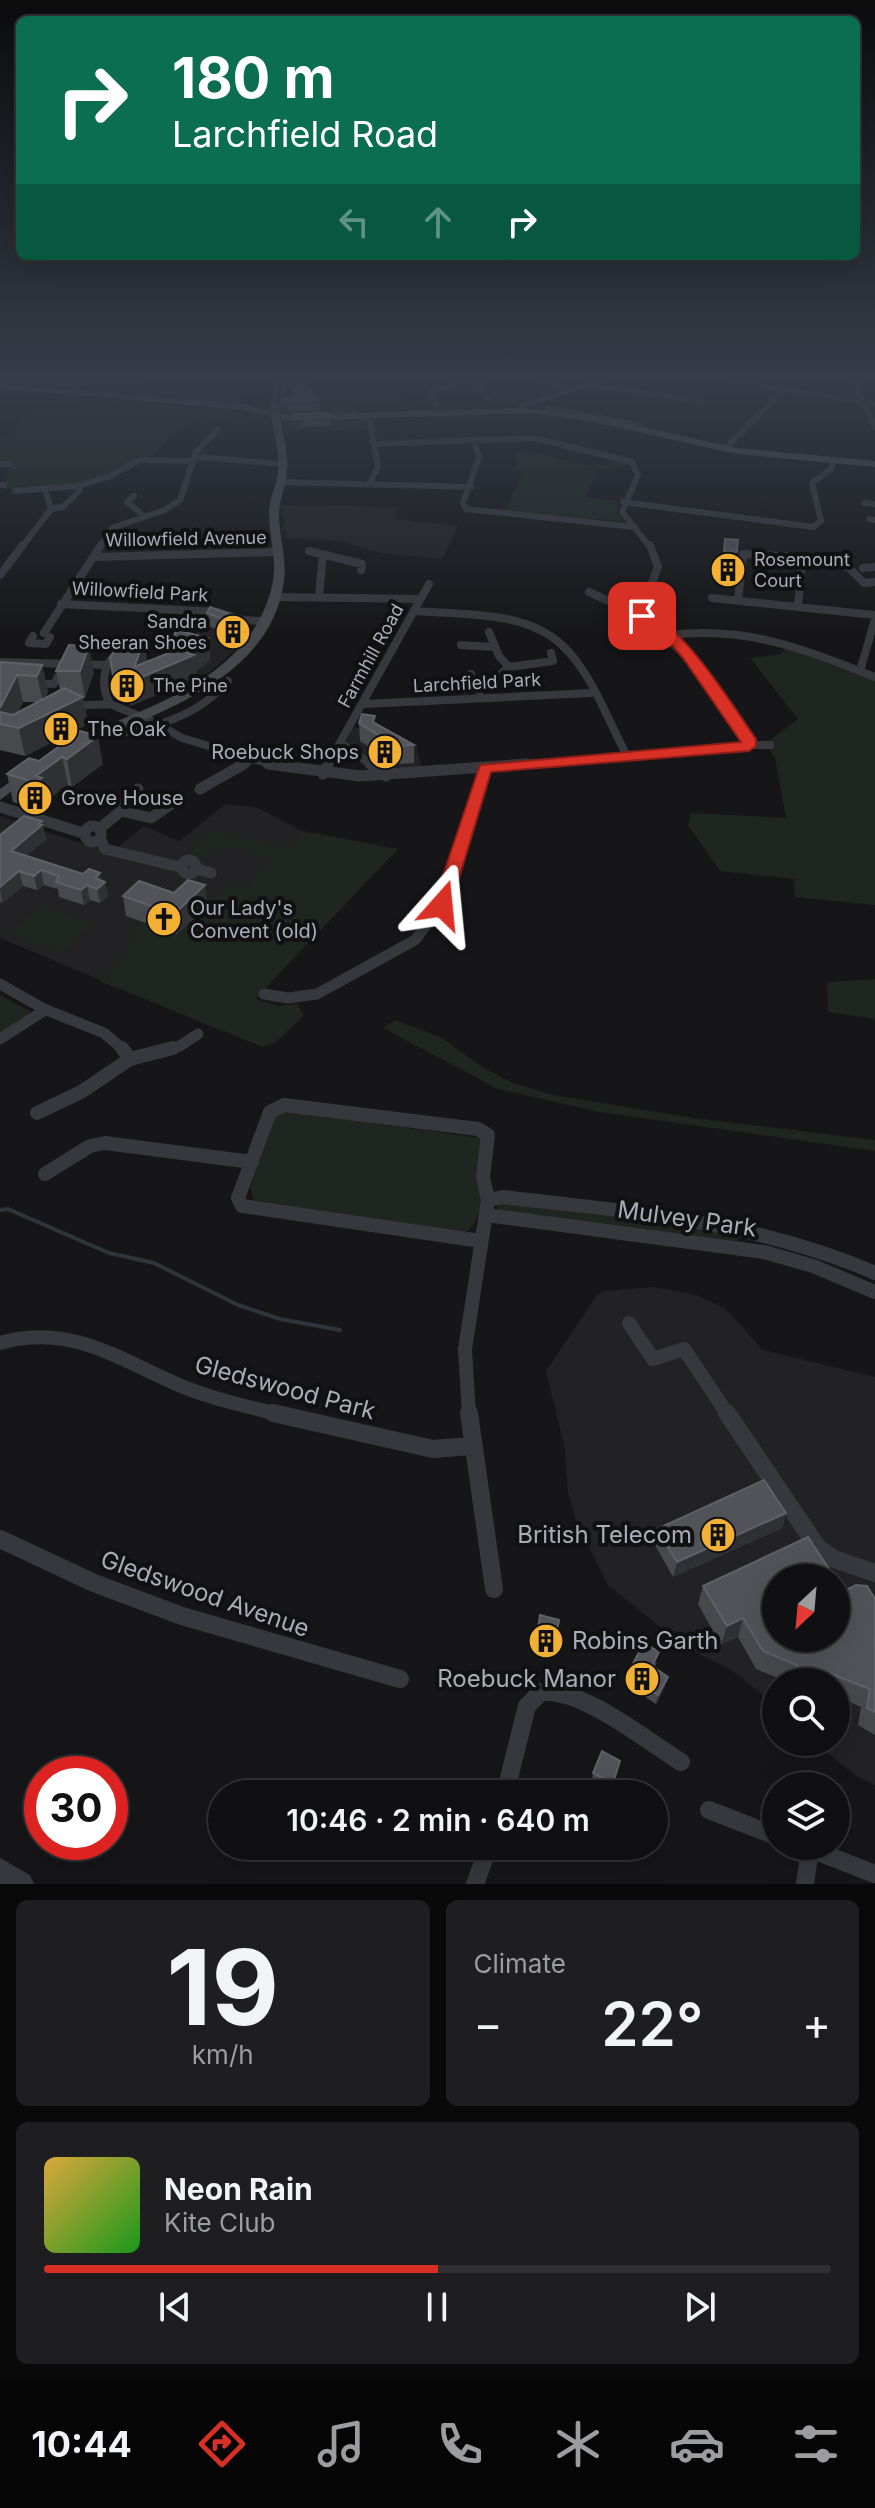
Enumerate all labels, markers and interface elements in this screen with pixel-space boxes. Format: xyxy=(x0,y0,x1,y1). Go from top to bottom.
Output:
text: 180 m xyxy=(172,44,335,112)
icon: right xyxy=(40,48,144,152)
text: Larchfield Road xyxy=(172,112,438,156)
icon: left xyxy=(332,200,376,244)
icon: ahead xyxy=(416,200,460,244)
icon: right xyxy=(500,200,544,244)
street label: Willowfield Avenue xyxy=(105,527,267,550)
place label: Rosemount Court xyxy=(754,549,850,591)
building icon: Rosemount Court xyxy=(709,551,747,589)
street label: Willowfield Park xyxy=(71,577,209,606)
pin xyxy=(608,582,676,650)
icon: arrive xyxy=(620,594,664,638)
street label: Farmhill Road xyxy=(333,600,408,711)
place label: Sandra Sheeran Shoes xyxy=(78,611,207,653)
building icon: Sandra Sheeran Shoes xyxy=(214,613,252,651)
building icon: The Pine xyxy=(108,667,146,705)
street label: Larchfield Park xyxy=(412,669,542,696)
place label: The Pine xyxy=(153,675,228,696)
building icon: The Oak xyxy=(42,710,80,748)
place label: The Oak xyxy=(87,717,167,741)
building icon: Roebuck Shops xyxy=(366,733,404,771)
place label: Roebuck Shops xyxy=(211,740,359,764)
building icon: Grove House xyxy=(16,779,54,817)
place label: Grove House xyxy=(61,786,184,810)
position arrow xyxy=(400,863,484,947)
place label: Our Lady's Convent (old) xyxy=(190,896,318,943)
church icon: Our Lady's Convent (old) xyxy=(145,900,183,938)
street label: Mulvey Park xyxy=(616,1194,758,1243)
street label: Gledswood Park xyxy=(192,1349,379,1426)
building icon: British Telecom xyxy=(699,1516,737,1554)
place label: British Telecom xyxy=(517,1520,692,1549)
street label: Gledswood Avenue xyxy=(97,1544,313,1643)
north arrow xyxy=(762,1564,850,1652)
map controls xyxy=(762,1564,850,1860)
building icon: Robins Garth xyxy=(527,1622,565,1660)
place label: Robins Garth xyxy=(572,1626,718,1655)
building icon: Roebuck Manor xyxy=(623,1660,661,1698)
place label: Roebuck Manor xyxy=(437,1664,616,1693)
button: search xyxy=(762,1668,850,1756)
speed limit sign: 30 xyxy=(24,1756,128,1860)
button: layers xyxy=(762,1772,850,1860)
text: 10:46 · 2 min · 640 m xyxy=(286,1802,590,1838)
text: 19 xyxy=(167,1924,279,2050)
text: Climate xyxy=(474,1948,566,1979)
text: 22° xyxy=(601,1988,703,2060)
text: − xyxy=(474,1997,503,2051)
text: + xyxy=(802,1997,831,2051)
text: km/h xyxy=(192,2039,254,2070)
text: Neon Rain xyxy=(164,2171,313,2207)
text: Kite Club xyxy=(164,2207,275,2238)
icon: previous xyxy=(153,2285,197,2329)
icon: pause xyxy=(415,2285,459,2329)
icon: next xyxy=(678,2285,722,2329)
icon: directions xyxy=(194,2416,250,2472)
icon: music xyxy=(313,2416,369,2472)
icon: phone xyxy=(432,2416,488,2472)
icon: climate xyxy=(550,2416,606,2472)
icon: car xyxy=(669,2416,725,2472)
icon: filters xyxy=(788,2416,844,2472)
text: 10:44 xyxy=(31,2422,132,2466)

